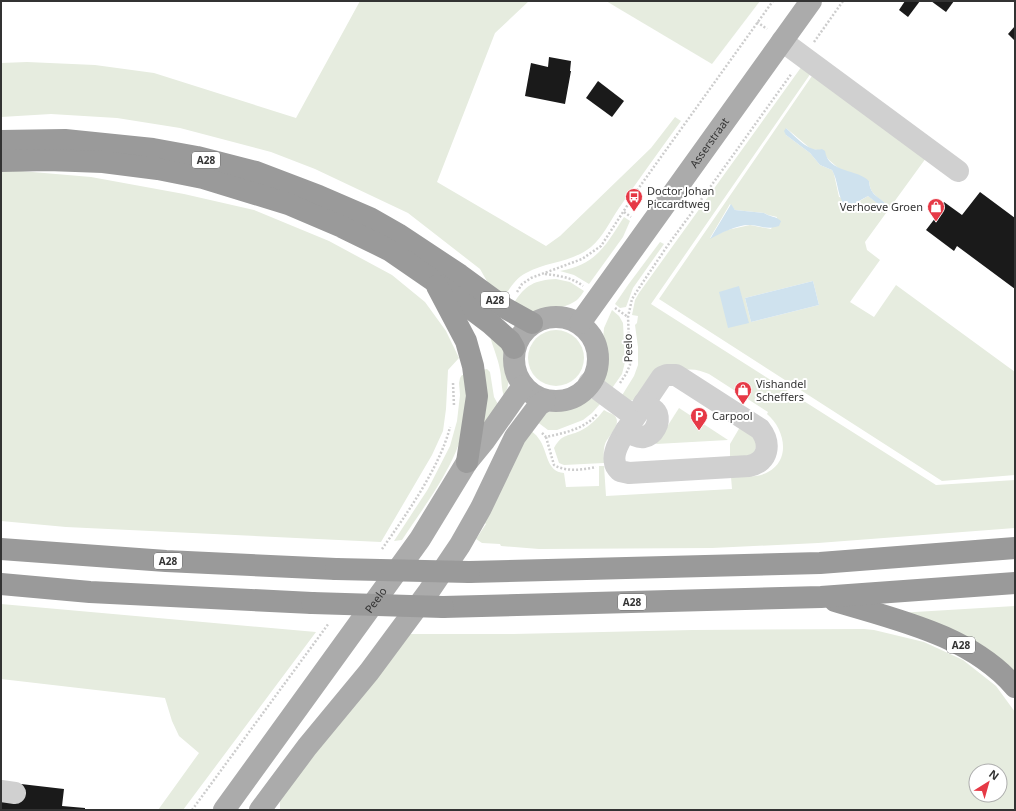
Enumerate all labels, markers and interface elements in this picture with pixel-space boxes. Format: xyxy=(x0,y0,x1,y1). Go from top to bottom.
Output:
street label: Asserstraat xyxy=(686,114,732,170)
road number: A28 xyxy=(192,152,220,168)
place label: Doctor Johan Piccardtweg xyxy=(647,183,714,211)
bus stop icon: Doctor Johan Piccardtweg xyxy=(624,187,644,212)
shop icon: Verhoeve Groen xyxy=(926,197,946,222)
place label: Verhoeve Groen xyxy=(840,199,923,214)
road number: A28 xyxy=(481,292,509,308)
street label: Peelo xyxy=(620,333,635,362)
place label: Vishandel Scheffers xyxy=(756,376,806,404)
shop icon: Vishandel Scheffers xyxy=(733,380,753,405)
parking icon: Carpool xyxy=(689,406,709,431)
place label: Carpool xyxy=(712,408,753,423)
road number: A28 xyxy=(154,553,182,569)
street label: Peelo xyxy=(361,584,390,616)
road number: A28 xyxy=(618,594,646,610)
road number: A28 xyxy=(947,637,975,653)
north arrow xyxy=(968,763,1008,803)
text: N xyxy=(986,766,1002,783)

